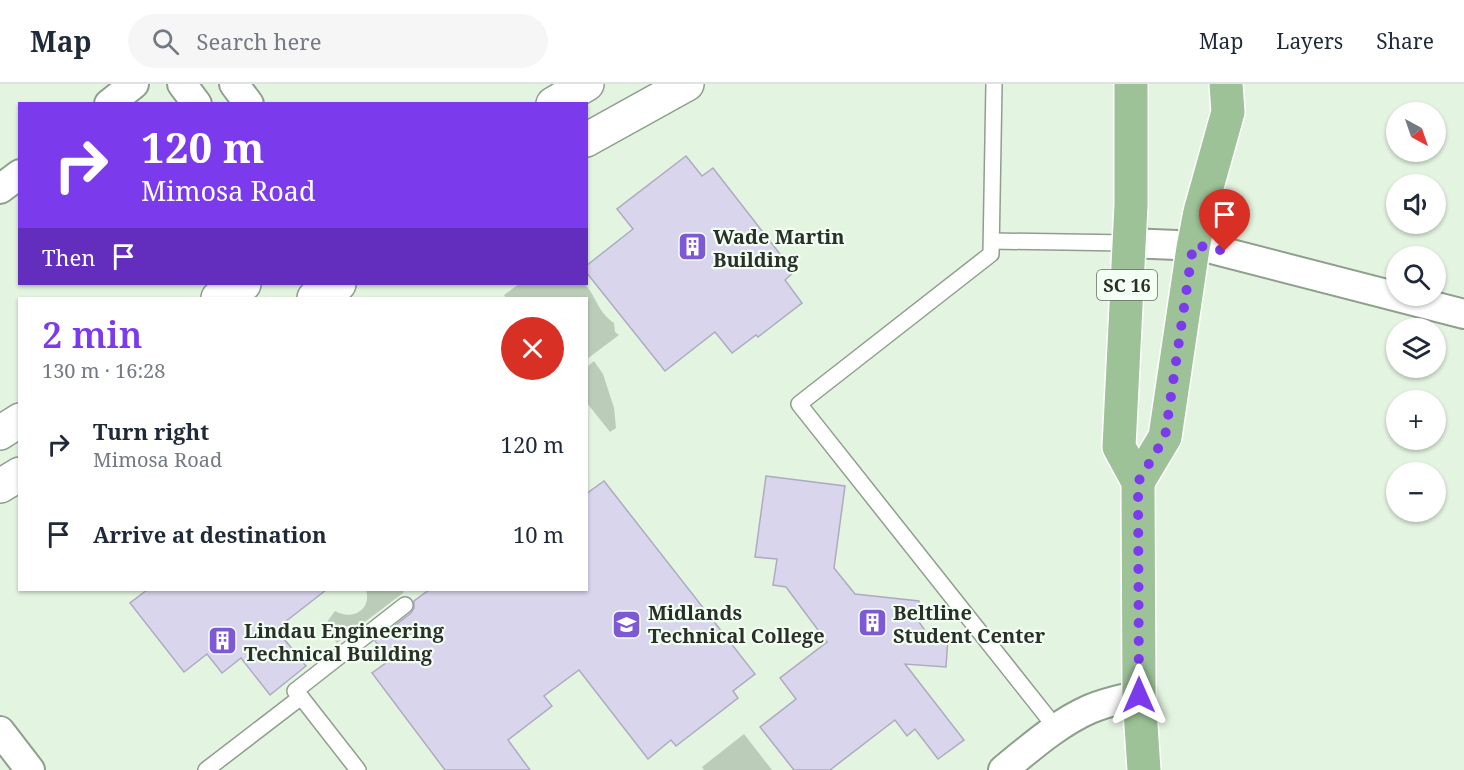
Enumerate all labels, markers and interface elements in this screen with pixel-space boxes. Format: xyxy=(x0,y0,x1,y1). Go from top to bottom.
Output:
search box xyxy=(128,14,548,68)
text: Map xyxy=(30,22,92,60)
icon: search xyxy=(149,25,182,58)
text: Search here xyxy=(197,26,321,56)
text: Map xyxy=(1199,27,1243,55)
text: Layers xyxy=(1276,27,1343,55)
text: Share xyxy=(1376,27,1434,55)
north arrow xyxy=(1386,102,1446,162)
map controls xyxy=(1386,102,1446,522)
text: 120 m xyxy=(141,118,265,175)
icon: right xyxy=(42,126,120,204)
text: Mimosa Road xyxy=(141,172,316,209)
button: sound xyxy=(1386,174,1446,234)
pin xyxy=(1199,189,1250,251)
icon: arrive xyxy=(1208,198,1241,231)
place label: Wade Martin Building xyxy=(713,223,845,273)
building icon: Wade Martin Building xyxy=(676,231,708,263)
icon: arrive xyxy=(107,240,140,273)
text: Then xyxy=(42,242,95,272)
button: search xyxy=(1386,246,1446,306)
road number: SC 16 xyxy=(1097,270,1157,300)
text: 2 min xyxy=(42,310,143,359)
button: close xyxy=(501,317,564,380)
button: layers xyxy=(1386,318,1446,378)
text: 130 m · 16:28 xyxy=(42,357,165,384)
button: + xyxy=(1386,390,1446,450)
text: Turn right xyxy=(93,416,209,446)
icon: right xyxy=(42,428,75,461)
text: 120 m xyxy=(501,429,564,459)
text: Mimosa Road xyxy=(93,446,222,473)
button: − xyxy=(1386,462,1446,522)
icon: arrive xyxy=(42,518,75,551)
text: Arrive at destination xyxy=(93,519,327,549)
text: 10 m xyxy=(513,519,564,549)
place label: Midlands Technical College xyxy=(648,599,825,649)
place label: Beltline Student Center xyxy=(893,599,1046,649)
building icon: Beltline Student Center xyxy=(856,607,888,639)
school or university icon: Midlands Technical College xyxy=(611,608,643,640)
place label: Lindau Engineering Technical Building xyxy=(244,617,445,667)
building icon: Lindau Engineering Technical Building xyxy=(207,625,239,657)
position arrow xyxy=(1107,663,1171,727)

